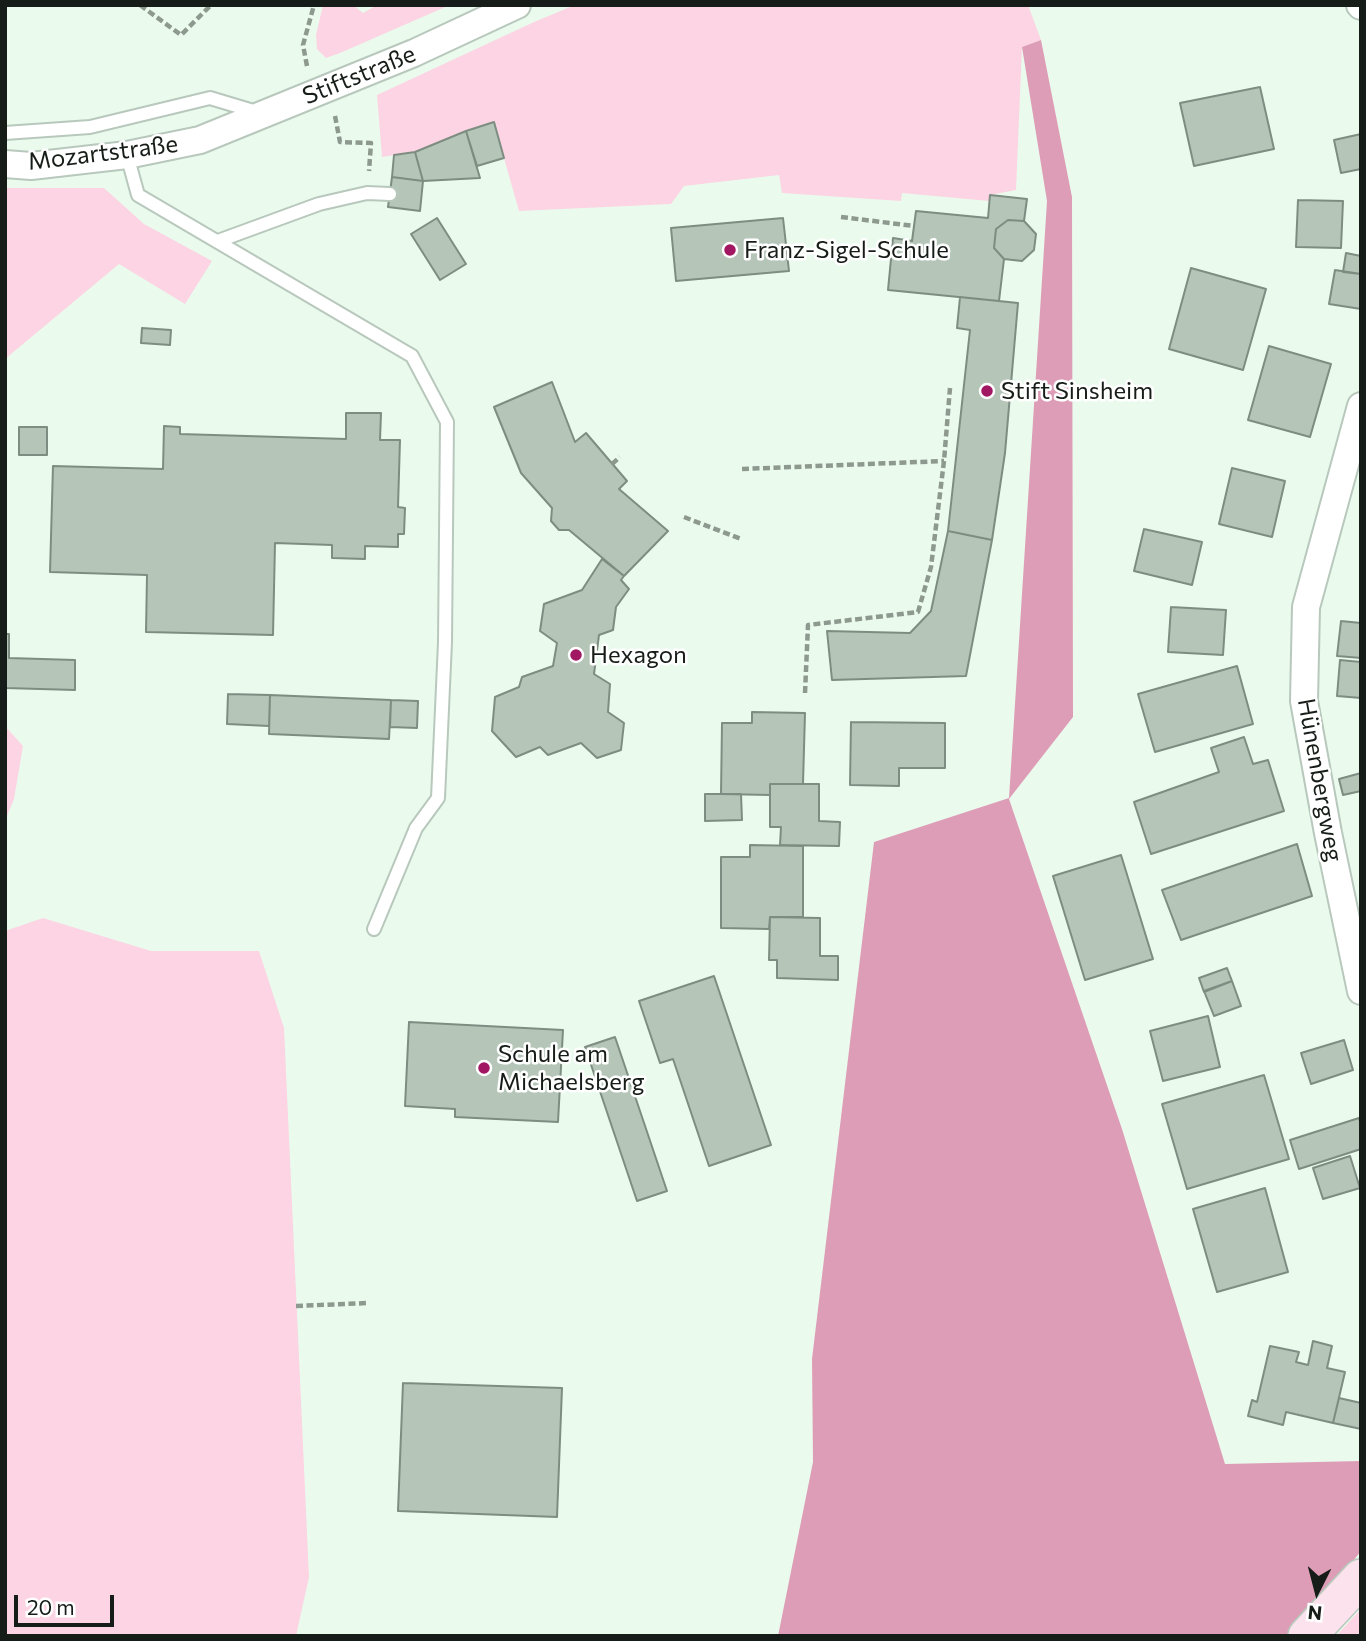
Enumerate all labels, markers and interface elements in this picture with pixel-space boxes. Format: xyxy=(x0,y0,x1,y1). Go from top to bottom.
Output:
street label: Stiftstraße xyxy=(298,39,420,111)
street label: Mozartstraße xyxy=(26,130,180,176)
place label: Franz-Sigel-Schule xyxy=(744,236,949,264)
marker: Franz-Sigel-Schule xyxy=(722,242,738,258)
place label: Stift Sinsheim xyxy=(1001,377,1153,405)
marker: Stift Sinsheim xyxy=(979,383,995,399)
place label: Hexagon xyxy=(590,641,687,669)
marker: Hexagon xyxy=(568,647,584,663)
street label: Hünenbergweg xyxy=(1291,696,1349,864)
place label: Schule am Michaelsberg xyxy=(498,1040,644,1096)
marker: Schule am Michaelsberg xyxy=(476,1060,492,1076)
north arrow xyxy=(1282,1557,1352,1627)
scale bar xyxy=(18,1582,117,1626)
text: 20 m xyxy=(27,1594,75,1619)
text: N xyxy=(1306,1601,1323,1626)

